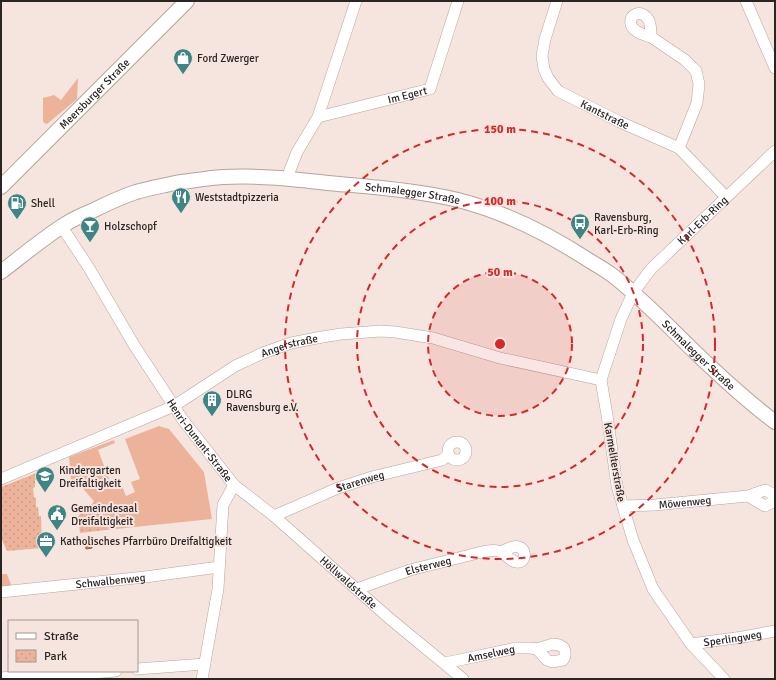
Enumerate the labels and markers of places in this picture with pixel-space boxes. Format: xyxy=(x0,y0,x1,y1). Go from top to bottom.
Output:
shop icon: Ford Zwerger xyxy=(172,47,194,75)
place label: Ford Zwerger xyxy=(197,52,259,65)
restaurant icon: Weststadtpizzeria xyxy=(170,186,192,214)
place label: Weststadtpizzeria xyxy=(195,191,279,204)
fuel station icon: Shell xyxy=(6,192,28,220)
place label: Shell xyxy=(31,197,55,210)
place label: Ravensburg, Karl-Erb-Ring xyxy=(594,211,659,237)
bus stop icon: Ravensburg, Karl-Erb-Ring xyxy=(569,212,591,240)
bar icon: Holzschopf xyxy=(79,215,101,243)
place label: Holzschopf xyxy=(104,220,158,233)
centre of rings xyxy=(493,337,507,351)
place label: DLRG Ravensburg e.V. xyxy=(226,388,299,414)
building icon: DLRG Ravensburg e.V. xyxy=(201,389,223,417)
place label: Kindergarten Dreifaltigkeit xyxy=(59,464,121,490)
school or university icon: Kindergarten Dreifaltigkeit xyxy=(34,465,56,493)
place label: Gemeindesaal Dreifaltigkeit xyxy=(71,502,137,528)
public building icon: Gemeindesaal Dreifaltigkeit xyxy=(46,503,68,531)
office icon: Katholisches Pfarrbüro Dreifaltigkeit xyxy=(35,530,57,558)
place label: Katholisches Pfarrbüro Dreifaltigkeit xyxy=(60,535,232,548)

